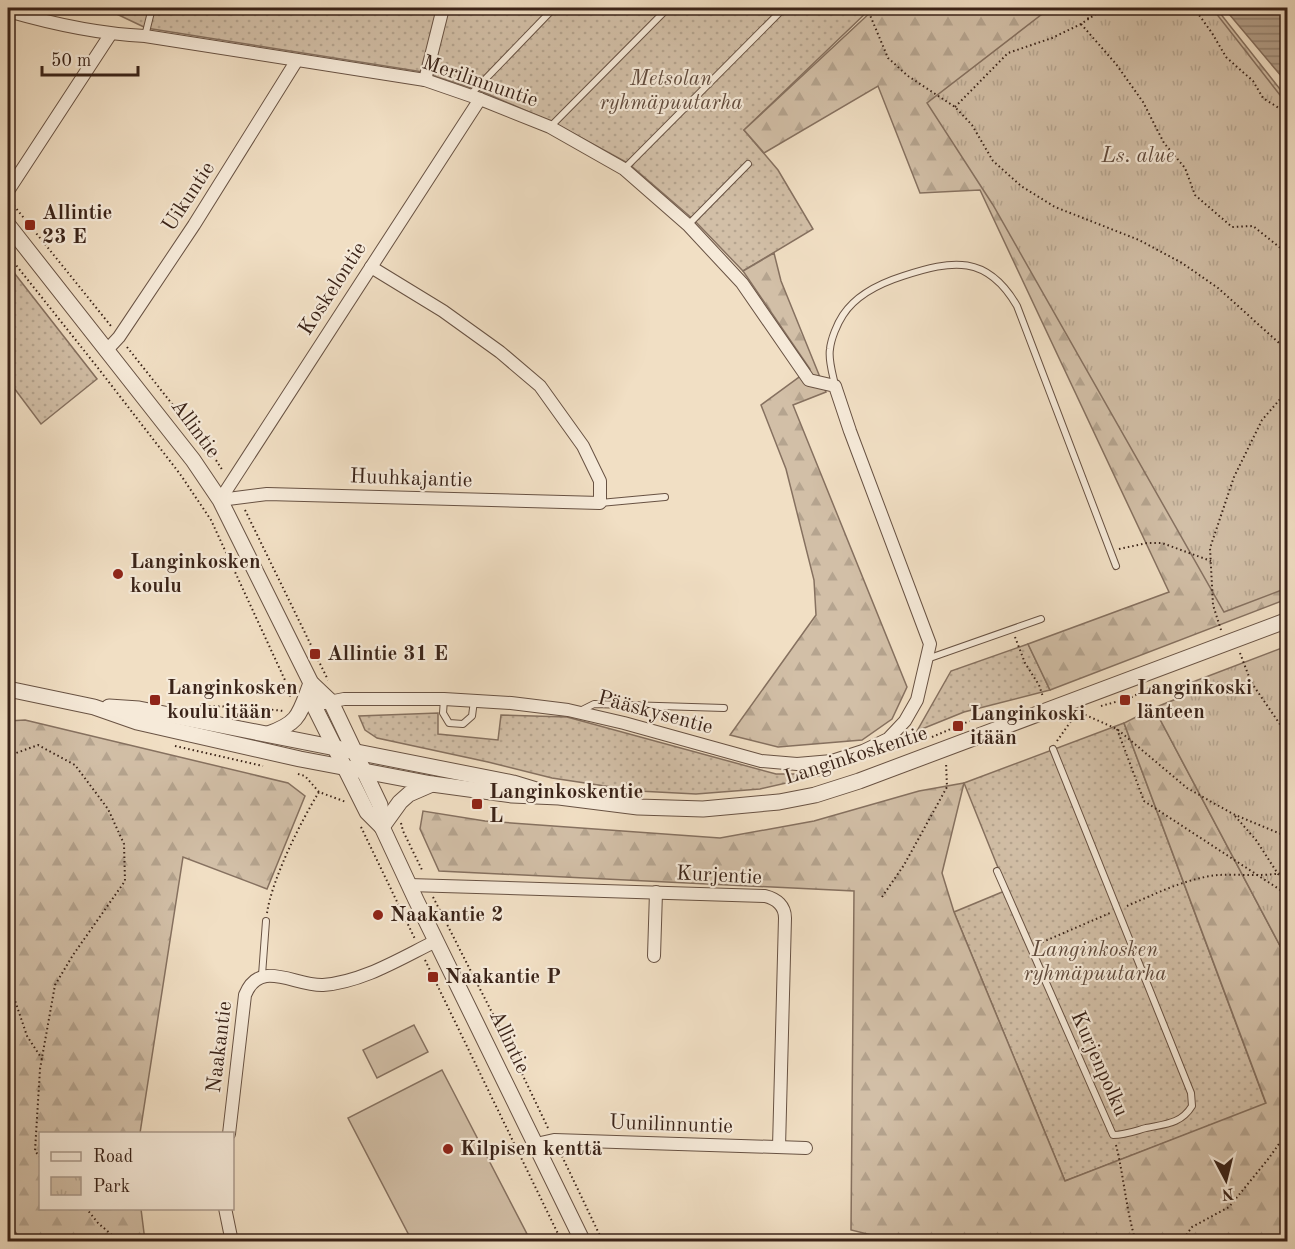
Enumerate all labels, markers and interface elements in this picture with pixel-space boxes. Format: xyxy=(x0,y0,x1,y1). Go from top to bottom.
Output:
scale bar xyxy=(42,39,138,77)
text: 50 m xyxy=(51,52,91,70)
street label: Merilinnuntie xyxy=(419,52,541,112)
park label: Metsolan ryhmäpuutarha xyxy=(599,69,743,114)
park label: Ls. alue xyxy=(1101,146,1174,167)
street label: Uikuntie xyxy=(159,158,219,236)
place label: Allintie 23 E xyxy=(42,203,112,248)
marker: Allintie 23 E xyxy=(23,218,37,232)
street label: Koskelontie xyxy=(295,239,371,339)
street label: Allintie xyxy=(166,396,224,462)
street label: Huuhkajantie xyxy=(349,466,473,492)
place label: Langinkosken koulu xyxy=(130,552,261,597)
marker: Langinkosken koulu xyxy=(111,567,125,581)
place label: Allintie 31 E xyxy=(327,644,448,665)
marker: Allintie 31 E xyxy=(308,647,322,661)
place label: Langinkosken koulu itään xyxy=(167,678,298,723)
place label: Langinkoski länteen xyxy=(1137,678,1252,723)
street label: Pääskysentie xyxy=(595,688,715,738)
marker: Langinkosken koulu itään xyxy=(148,693,162,707)
marker: Langinkoski länteen xyxy=(1118,693,1132,707)
place label: Langinkoski itään xyxy=(970,704,1085,749)
marker: Langinkoski itään xyxy=(951,719,965,733)
street label: Langinkoskentie xyxy=(782,723,930,789)
place label: Langinkoskentie L xyxy=(489,782,643,827)
marker: Langinkoskentie L xyxy=(470,797,484,811)
street label: Kurjentie xyxy=(675,863,763,889)
place label: Naakantie 2 xyxy=(390,905,503,926)
marker: Naakantie 2 xyxy=(371,908,385,922)
park label: Langinkosken ryhmäpuutarha xyxy=(1023,940,1167,985)
place label: Naakantie P xyxy=(445,967,561,988)
marker: Naakantie P xyxy=(426,970,440,984)
street label: Naakantie xyxy=(204,1000,236,1094)
street label: Allintie xyxy=(485,1007,533,1077)
street label: Kurjenpolku xyxy=(1067,1008,1131,1120)
street label: Uunilinnuntie xyxy=(609,1112,733,1138)
legend xyxy=(39,1132,234,1210)
place label: Kilpisen kenttä xyxy=(460,1139,603,1160)
marker: Kilpisen kenttä xyxy=(441,1142,455,1156)
text: Road xyxy=(93,1148,133,1166)
north arrow xyxy=(1196,1150,1256,1210)
text: Park xyxy=(93,1178,130,1196)
text: N xyxy=(1220,1184,1235,1202)

